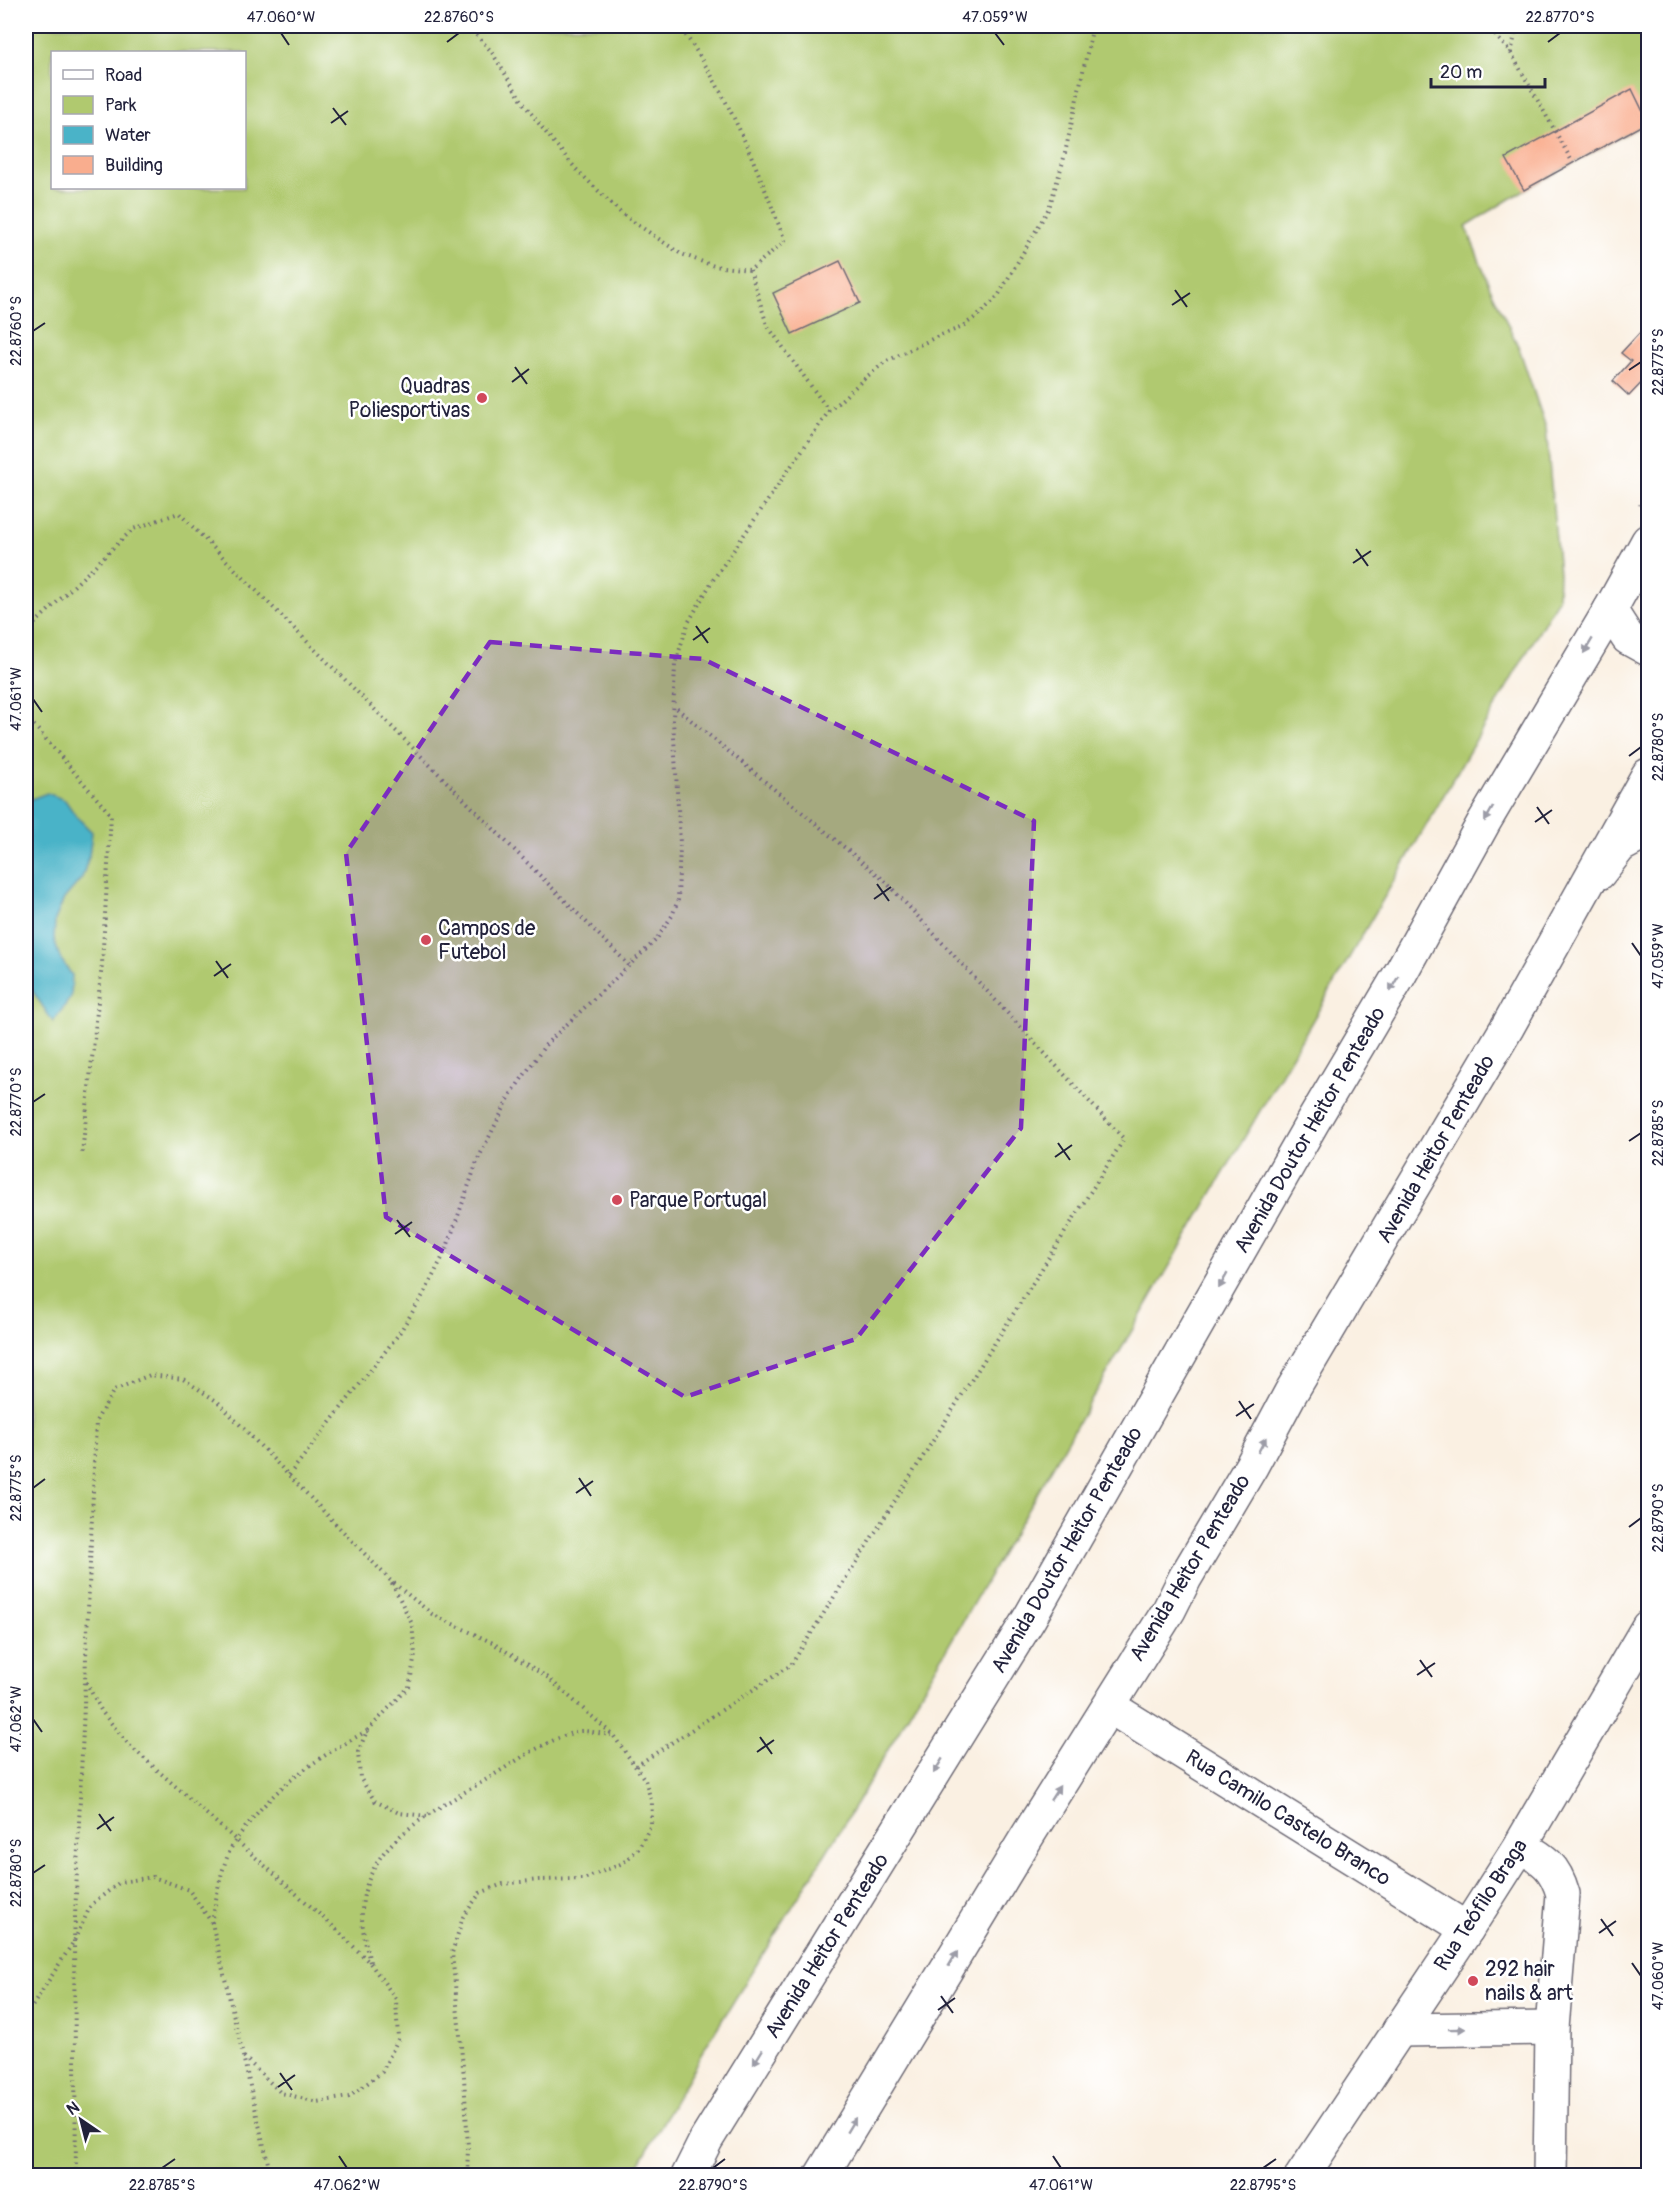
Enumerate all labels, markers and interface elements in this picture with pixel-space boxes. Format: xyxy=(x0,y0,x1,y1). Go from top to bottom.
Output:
text: 47.060°W xyxy=(247,8,315,27)
text: 22.8760°S xyxy=(424,8,494,27)
text: 47.059°W xyxy=(962,8,1028,27)
text: 22.8770°S xyxy=(1525,8,1595,27)
legend xyxy=(51,51,246,189)
scale bar xyxy=(1431,51,1545,89)
text: 20 m xyxy=(1440,61,1482,84)
text: Road xyxy=(105,64,142,87)
text: Park xyxy=(105,94,137,117)
text: Water xyxy=(105,124,151,147)
text: Building xyxy=(105,154,163,177)
text: 22.8760°S xyxy=(7,296,26,366)
text: 22.8775°S xyxy=(1649,329,1668,395)
place label: Quadras Poliesportivas xyxy=(349,373,471,424)
marker: Quadras Poliesportivas xyxy=(475,391,489,405)
one-way arrow xyxy=(1583,638,1594,654)
text: 47.061°W xyxy=(7,667,26,731)
text: 22.8780°S xyxy=(1649,713,1668,781)
one-way arrow xyxy=(1483,806,1494,822)
place label: Campos de Futebol xyxy=(438,915,536,966)
text: 47.059°W xyxy=(1649,923,1668,989)
marker: Campos de Futebol xyxy=(419,933,433,947)
one-way arrow xyxy=(1388,976,1399,992)
street label: Avenida Doutor Heitor Penteado xyxy=(1228,1002,1392,1258)
street label: Avenida Heitor Penteado xyxy=(1371,1050,1501,1248)
text: 22.8770°S xyxy=(7,1067,26,1137)
text: 22.8785°S xyxy=(1649,1100,1668,1166)
place label: Parque Portugal xyxy=(629,1187,767,1214)
marker: Parque Portugal xyxy=(610,1193,624,1207)
one-way arrow xyxy=(1218,1272,1228,1289)
street label: Avenida Doutor Heitor Penteado xyxy=(985,1422,1149,1678)
one-way arrow xyxy=(1257,1436,1267,1453)
text: 22.8775°S xyxy=(7,1455,26,1521)
street label: Avenida Heitor Penteado xyxy=(1124,1470,1256,1666)
text: 22.8790°S xyxy=(1649,1484,1668,1552)
text: 47.062°W xyxy=(7,1685,26,1752)
street label: Rua Camilo Castelo Branco xyxy=(1180,1744,1396,1892)
one-way arrow xyxy=(932,1758,943,1775)
one-way arrow xyxy=(1049,1785,1060,1801)
street label: Rua Teófilo Braga xyxy=(1428,1834,1534,1976)
text: 22.8780°S xyxy=(7,1839,26,1907)
street label: Avenida Heitor Penteado xyxy=(759,1848,895,2044)
text: 47.060°W xyxy=(1649,1942,1668,2010)
one-way arrow xyxy=(948,1951,959,1967)
place label: 292 hair nails & art xyxy=(1485,1956,1573,2007)
marker: 292 hair nails & art xyxy=(1466,1974,1480,1988)
one-way arrow xyxy=(1448,2024,1467,2034)
one-way arrow xyxy=(752,2049,763,2065)
north arrow xyxy=(51,2090,111,2150)
text: N xyxy=(63,2097,83,2120)
one-way arrow xyxy=(845,2117,856,2133)
text: 22.8785°S xyxy=(129,2176,195,2195)
text: 47.062°W xyxy=(314,2176,381,2195)
text: 22.8790°S xyxy=(679,2176,747,2195)
text: 47.061°W xyxy=(1029,2176,1093,2195)
text: 22.8795°S xyxy=(1230,2176,1296,2195)

